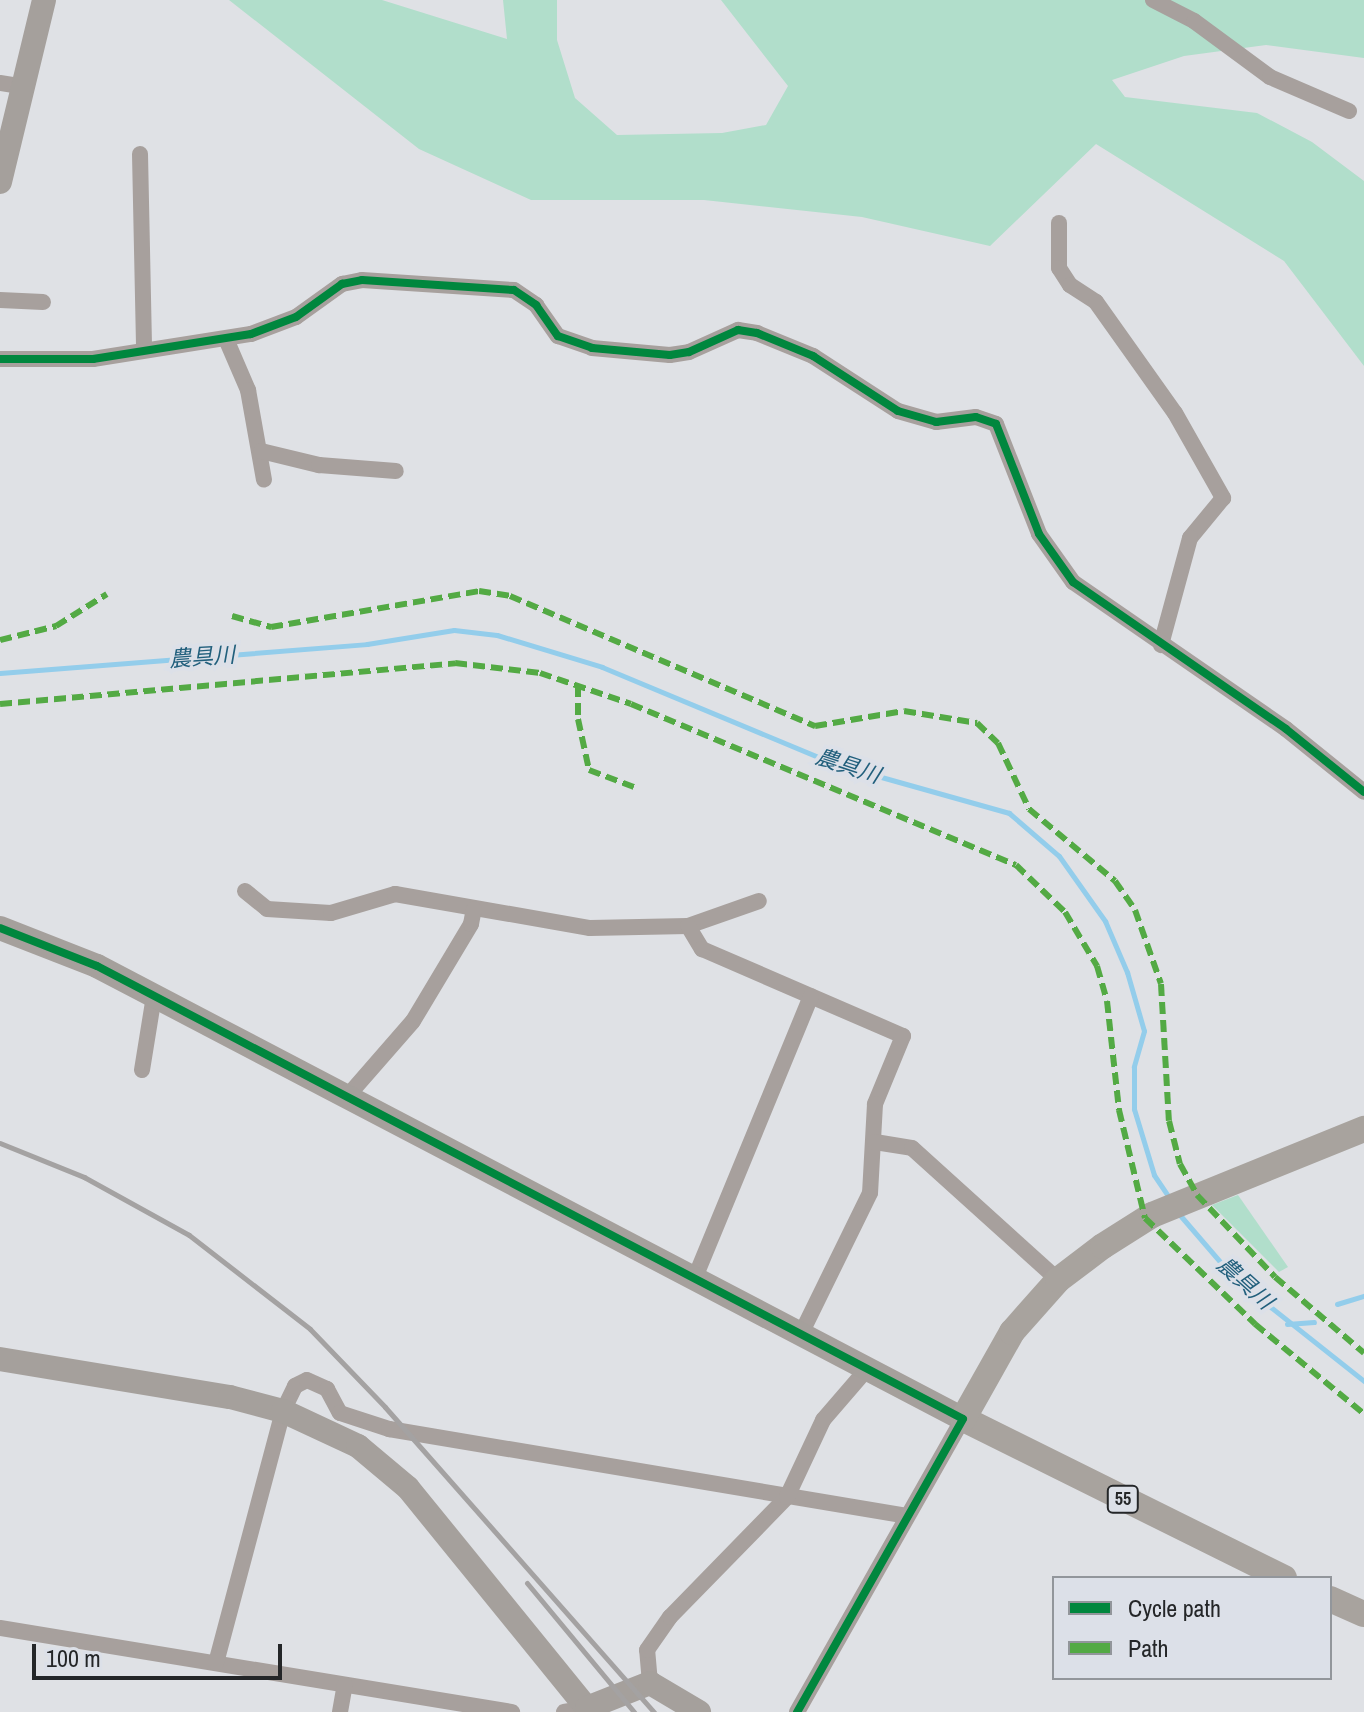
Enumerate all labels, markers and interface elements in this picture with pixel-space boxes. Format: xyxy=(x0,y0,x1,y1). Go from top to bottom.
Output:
water label: 農具川 xyxy=(168,642,236,672)
water label: 農具川 xyxy=(813,743,883,789)
water label: 農具川 xyxy=(1212,1251,1278,1315)
road number: 55 xyxy=(1105,1485,1141,1513)
legend xyxy=(1052,1576,1332,1680)
text: Cycle path xyxy=(1128,1592,1221,1624)
scale bar xyxy=(36,1628,286,1678)
text: Path xyxy=(1128,1632,1169,1664)
text: 100 m xyxy=(46,1642,101,1674)

